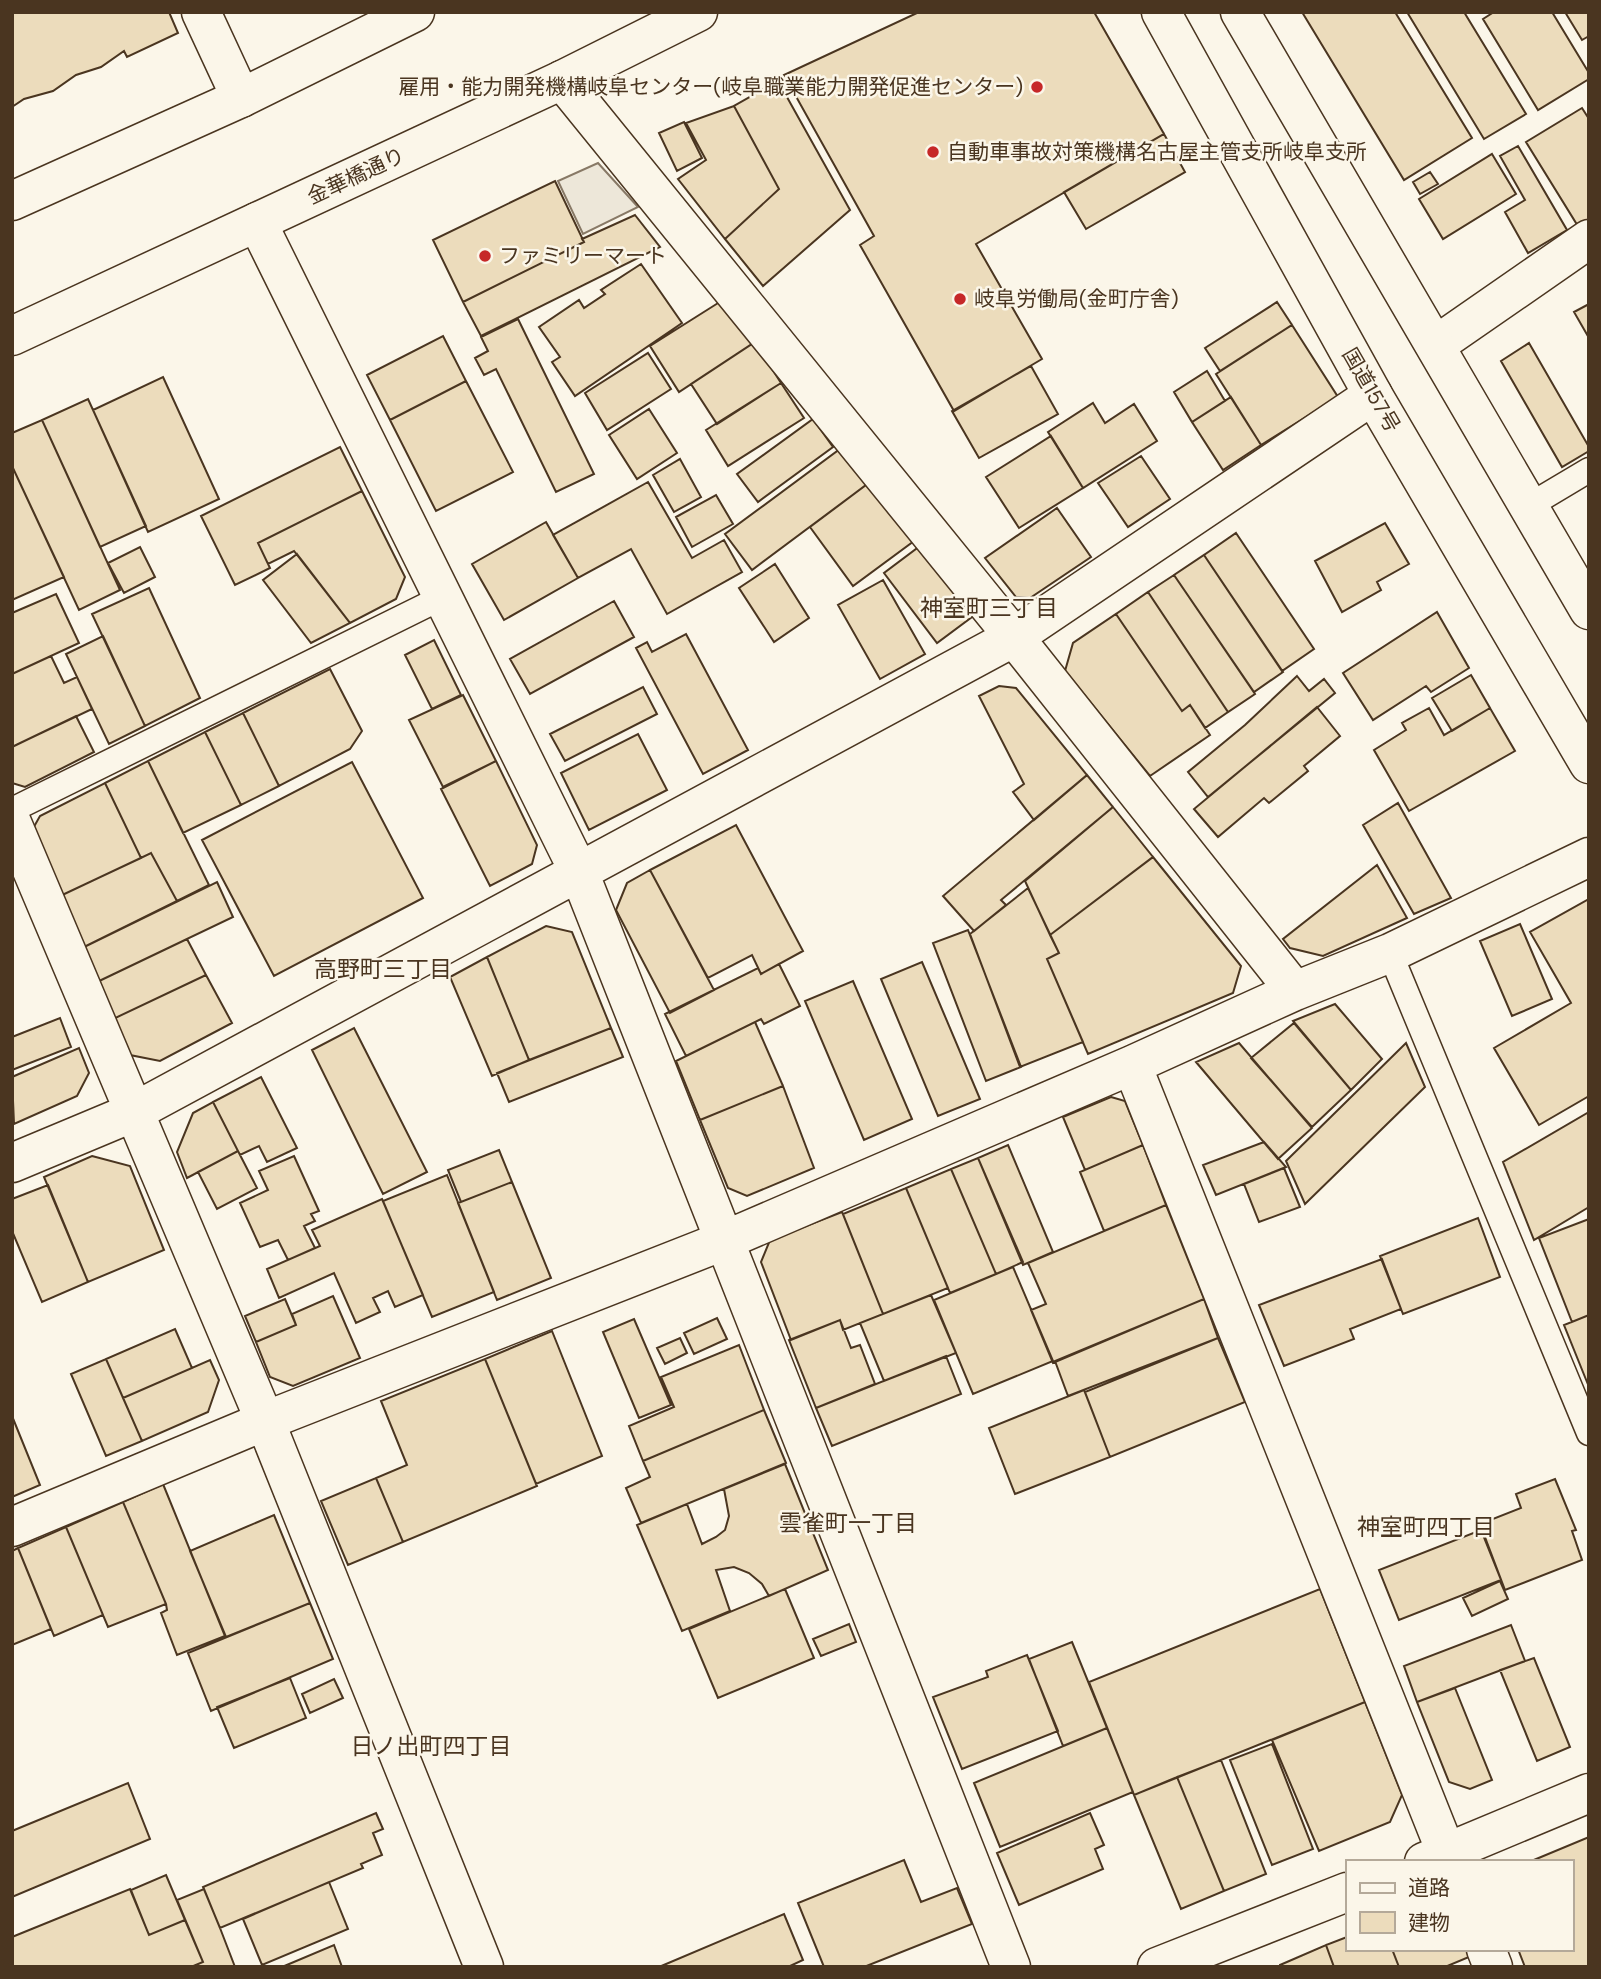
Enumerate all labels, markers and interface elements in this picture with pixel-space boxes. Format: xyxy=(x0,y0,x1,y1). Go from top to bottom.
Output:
place label: 雇用・能力開発機構岐阜センター(岐阜職業能力開発促進センター) xyxy=(398,73,1023,101)
marker: 雇用・能力開発機構岐阜センター(岐阜職業能力開発促進センター) xyxy=(1029,79,1045,95)
place label: 自動車事故対策機構名古屋主管支所岐阜支所 xyxy=(947,138,1367,166)
street label: 金華橋通り xyxy=(303,141,409,211)
marker: 自動車事故対策機構名古屋主管支所岐阜支所 xyxy=(925,144,941,160)
place label: ファミリーマート xyxy=(499,242,667,270)
marker: ファミリーマート xyxy=(477,248,493,264)
place label: 岐阜労働局(金町庁舎) xyxy=(974,285,1179,313)
marker: 岐阜労働局(金町庁舎) xyxy=(952,291,968,307)
street label: 国道157号 xyxy=(1336,343,1406,437)
district label: 神室町三丁目 xyxy=(920,593,1058,623)
district label: 高野町三丁目 xyxy=(314,954,452,984)
district label: 雲雀町一丁目 xyxy=(779,1508,917,1538)
district label: 神室町四丁目 xyxy=(1357,1512,1495,1542)
district label: 日ノ出町四丁目 xyxy=(351,1731,512,1761)
legend xyxy=(1346,1860,1573,1951)
text: 道路 xyxy=(1408,1874,1450,1902)
text: 建物 xyxy=(1408,1909,1450,1937)

